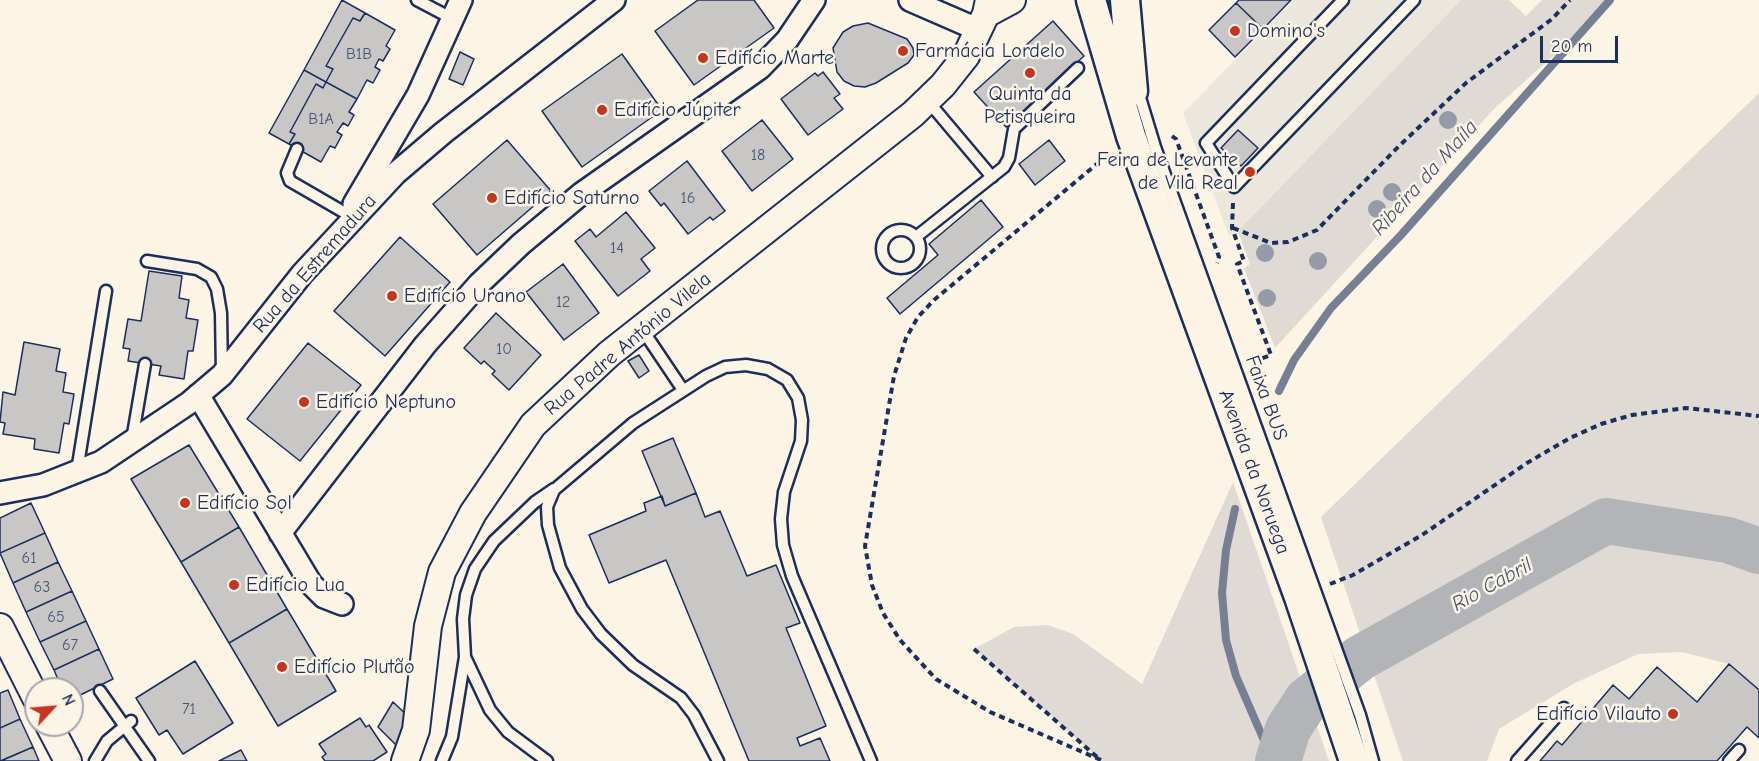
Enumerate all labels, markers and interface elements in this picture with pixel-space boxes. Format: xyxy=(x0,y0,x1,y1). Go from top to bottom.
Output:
place label: Domino's xyxy=(1247,19,1325,43)
marker: Domino's xyxy=(1228,24,1242,38)
scale bar xyxy=(1543,24,1621,62)
text: 20 m xyxy=(1551,36,1592,57)
place label: Farmácia Lordelo xyxy=(915,39,1065,63)
house number: B1B xyxy=(346,44,372,64)
marker: Farmácia Lordelo xyxy=(896,44,910,58)
place label: Edifício Marte xyxy=(715,46,834,70)
marker: Edifício Marte xyxy=(696,51,710,65)
marker: Quinta da Petisqueira xyxy=(1023,66,1037,80)
place label: Quinta da Petisqueira xyxy=(984,82,1076,129)
place label: Edifício Júpiter xyxy=(614,98,740,122)
marker: Edifício Júpiter xyxy=(595,103,609,117)
house number: B1A xyxy=(308,109,334,129)
water label: Ribeira da Maíla xyxy=(1366,115,1484,241)
house number: 18 xyxy=(751,145,765,165)
place label: Feira de Levante de Vila Real xyxy=(1097,148,1238,195)
marker: Feira de Levante de Vila Real xyxy=(1243,165,1257,179)
place label: Edifício Saturno xyxy=(504,186,640,210)
house number: 16 xyxy=(680,188,696,208)
street label: Rua da Estremadura xyxy=(248,190,382,338)
marker: Edifício Saturno xyxy=(485,191,499,205)
house number: 14 xyxy=(610,238,624,258)
street label: Rua Padre António Vilela xyxy=(540,267,716,421)
place label: Edifício Urano xyxy=(404,284,526,308)
marker: Edifício Urano xyxy=(385,289,399,303)
house number: 12 xyxy=(556,292,570,312)
house number: 10 xyxy=(496,339,512,359)
street label: Faixa BUS xyxy=(1240,352,1292,444)
street label: Avenida da Noruega xyxy=(1213,386,1295,558)
place label: Edifício Neptuno xyxy=(316,390,456,414)
marker: Edifício Neptuno xyxy=(297,395,311,409)
place label: Edifício Sol xyxy=(197,491,292,515)
marker: Edifício Sol xyxy=(178,496,192,510)
house number: 61 xyxy=(21,548,37,568)
water label: Rio Cabril xyxy=(1447,553,1537,617)
place label: Edifício Lua xyxy=(246,573,345,597)
house number: 63 xyxy=(34,577,50,597)
marker: Edifício Lua xyxy=(227,578,241,592)
house number: 65 xyxy=(47,607,65,627)
house number: 67 xyxy=(62,635,78,655)
place label: Edifício Plutão xyxy=(294,655,415,679)
marker: Edifício Plutão xyxy=(275,660,289,674)
north arrow xyxy=(24,677,84,737)
text: N xyxy=(58,691,79,709)
house number: 71 xyxy=(182,699,196,719)
place label: Edifício Vilauto xyxy=(1536,702,1661,726)
marker: Edifício Vilauto xyxy=(1666,707,1680,721)

